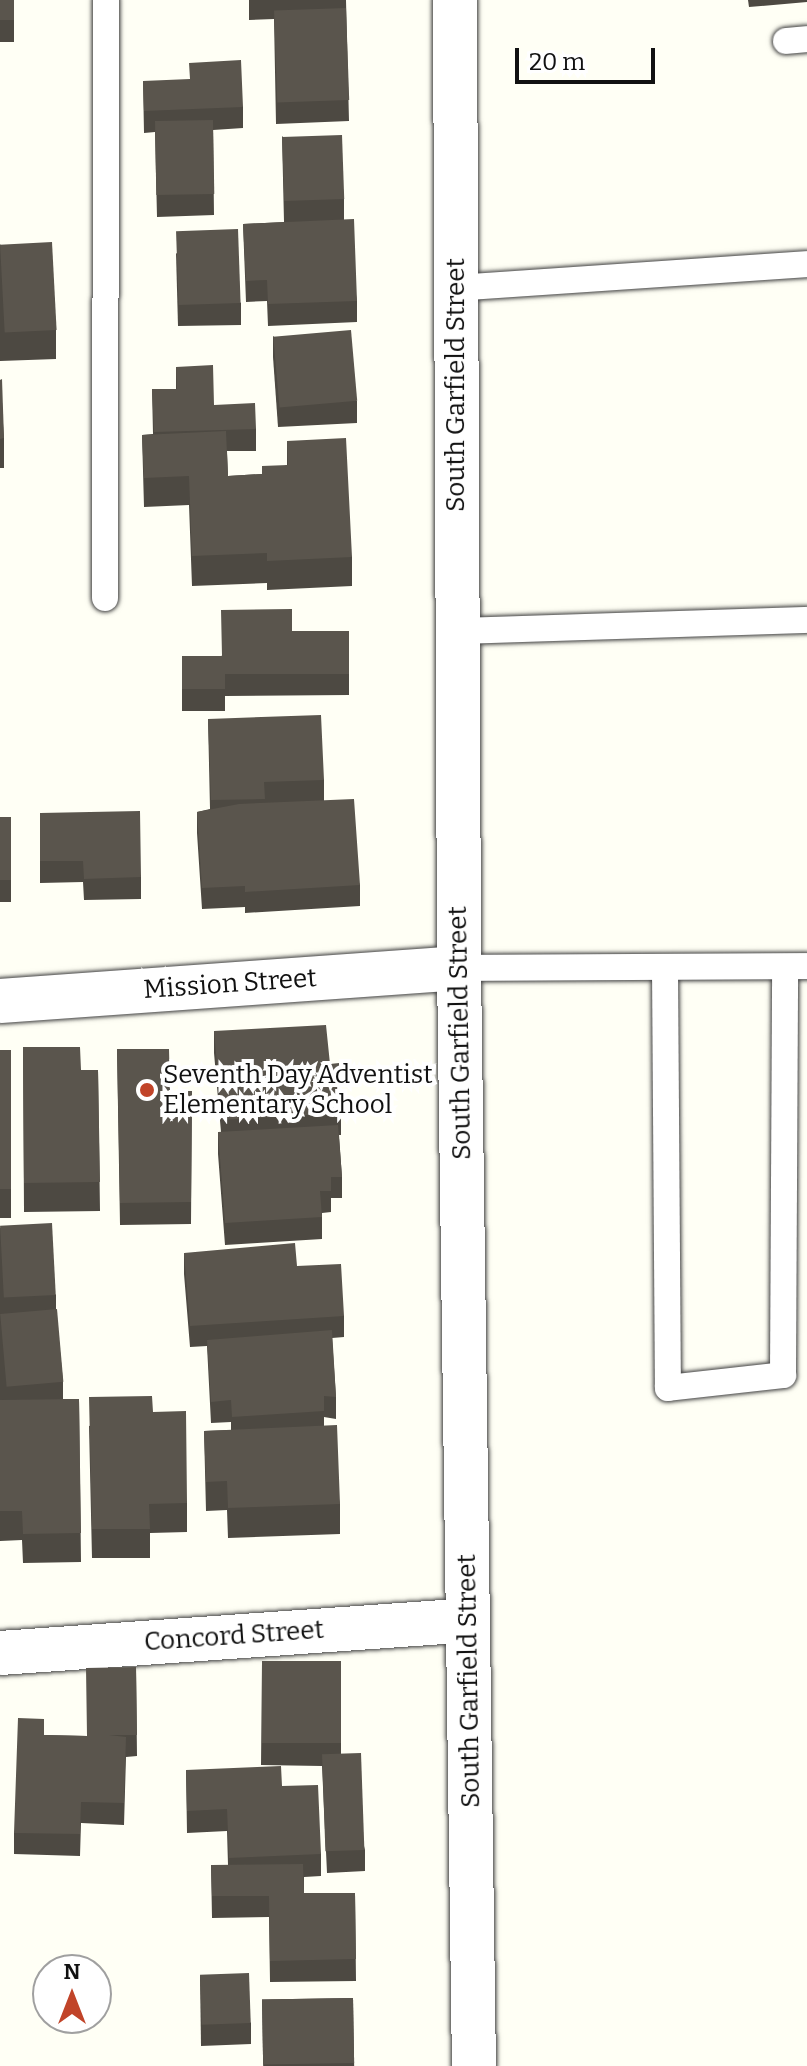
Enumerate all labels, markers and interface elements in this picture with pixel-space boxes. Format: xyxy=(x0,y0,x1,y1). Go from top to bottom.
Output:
scale bar xyxy=(519,32,659,82)
text: 20 m xyxy=(529,48,585,76)
street label: South Garfield Street xyxy=(440,258,472,512)
street label: South Garfield Street xyxy=(442,906,478,1160)
street label: Mission Street xyxy=(142,962,318,1006)
place label: Seventh Day Adventist Elementary School xyxy=(163,1059,433,1120)
marker: Seventh Day Adventist Elementary School xyxy=(138,1081,156,1099)
street label: South Garfield Street xyxy=(451,1554,487,1808)
street label: Concord Street xyxy=(143,1614,325,1658)
north arrow xyxy=(32,1954,112,2034)
text: N xyxy=(64,1958,80,1985)

